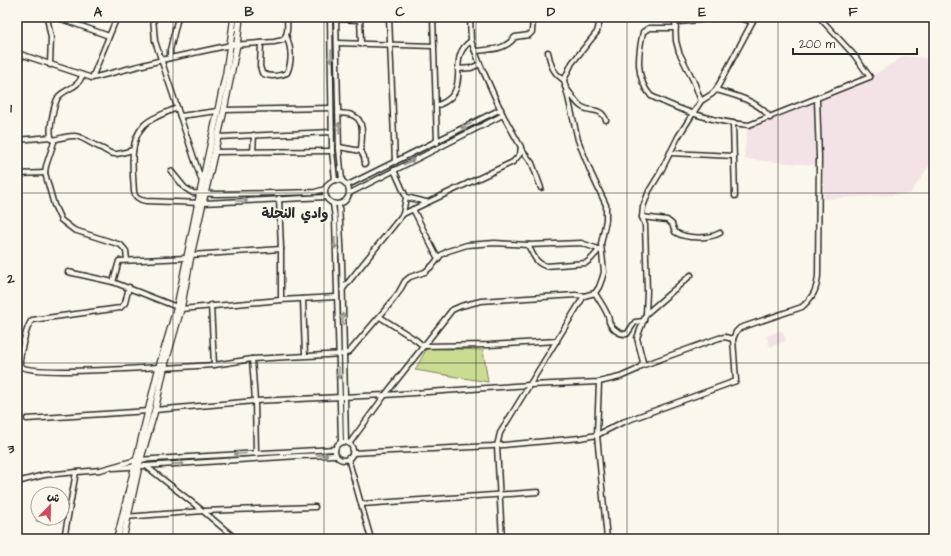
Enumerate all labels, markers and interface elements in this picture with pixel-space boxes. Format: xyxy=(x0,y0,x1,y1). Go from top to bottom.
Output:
text: A xyxy=(94,3,103,21)
text: B xyxy=(244,3,254,21)
text: C xyxy=(395,3,405,21)
text: D xyxy=(547,3,556,21)
text: E xyxy=(698,3,706,21)
text: F xyxy=(848,3,858,21)
scale bar xyxy=(793,30,917,56)
text: 200 m xyxy=(799,36,836,53)
one-way arrow xyxy=(327,49,335,62)
text: 1 xyxy=(10,99,12,117)
one-way arrow xyxy=(335,122,342,135)
one-way arrow xyxy=(460,123,472,130)
one-way arrow xyxy=(403,158,415,165)
one-way arrow xyxy=(235,197,248,204)
district label: وادي النحلة xyxy=(262,204,328,224)
one-way arrow xyxy=(332,236,339,249)
text: 2 xyxy=(6,270,15,288)
one-way arrow xyxy=(339,313,347,326)
one-way arrow xyxy=(335,366,342,379)
text: 3 xyxy=(7,440,15,458)
one-way arrow xyxy=(234,450,247,457)
one-way arrow xyxy=(315,451,328,459)
one-way arrow xyxy=(171,460,184,467)
north arrow xyxy=(30,486,70,526)
text: ش xyxy=(45,488,62,507)

